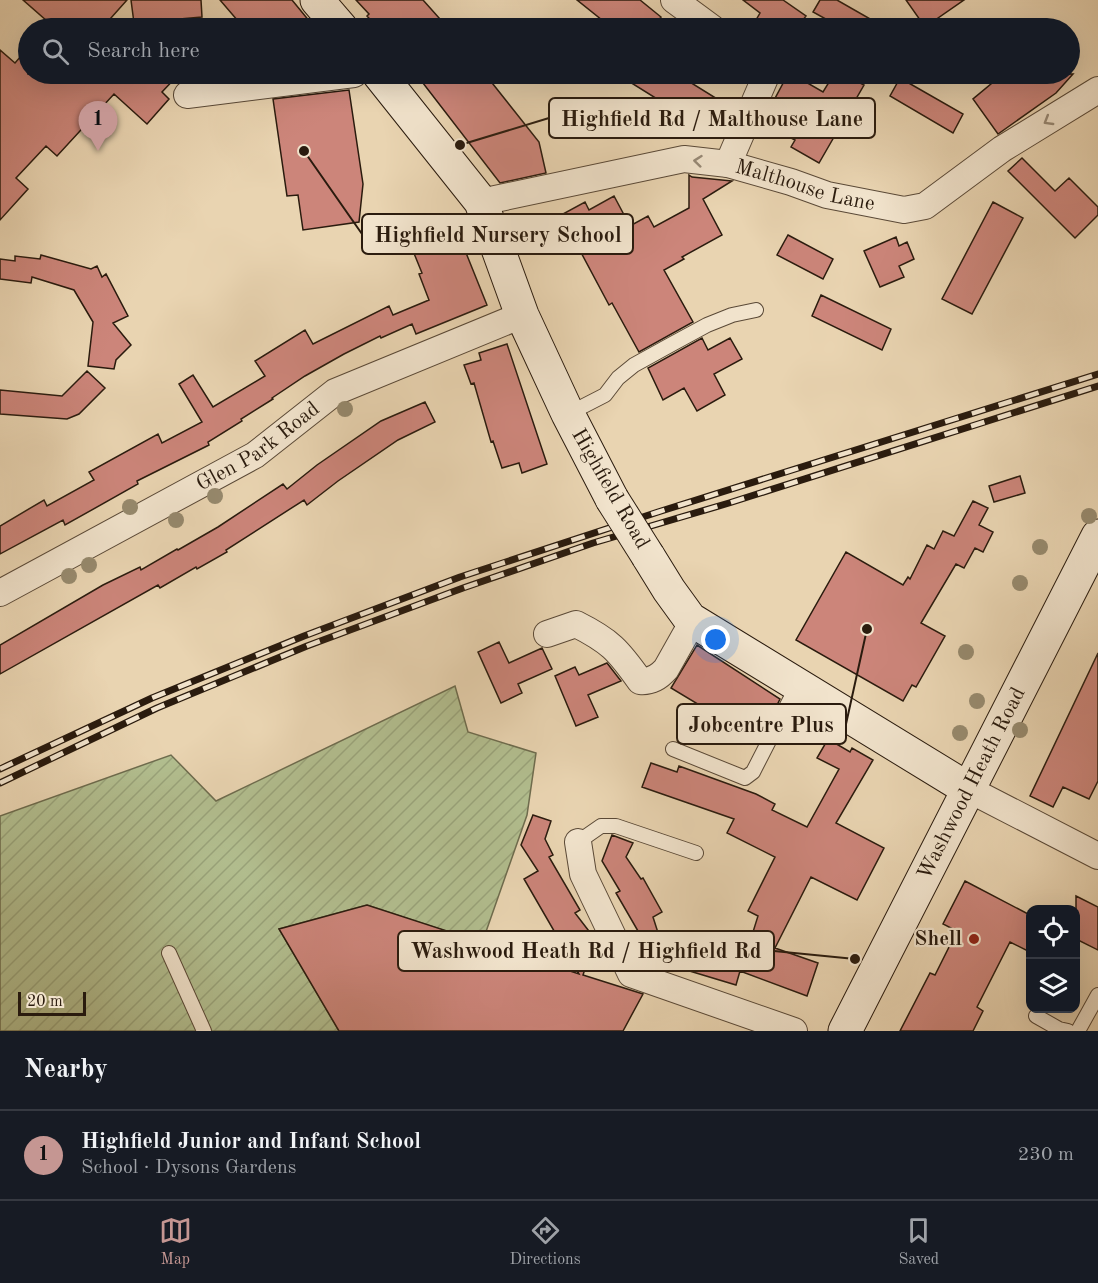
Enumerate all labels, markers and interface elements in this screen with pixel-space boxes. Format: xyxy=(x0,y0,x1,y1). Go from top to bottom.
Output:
search box xyxy=(18,18,1080,84)
icon: search xyxy=(39,35,72,68)
text: Search here xyxy=(87,40,200,62)
callout: Highfield Rd / Malthouse Lane xyxy=(549,98,875,138)
pin: 1 xyxy=(78,102,118,151)
text: Highfield Rd / Malthouse Lane xyxy=(561,109,863,131)
one-way arrow xyxy=(1044,113,1054,125)
one-way arrow xyxy=(693,155,703,168)
street label: Malthouse Lane xyxy=(733,156,877,215)
callout: Highfield Nursery School xyxy=(362,214,633,254)
text: Highfield Nursery School xyxy=(374,225,622,247)
street label: Glen Park Road xyxy=(193,398,324,495)
street label: Highfield Road xyxy=(567,425,653,553)
your location xyxy=(701,625,730,654)
street label: Washwood Heath Road xyxy=(914,684,1029,883)
callout: Jobcentre Plus xyxy=(677,704,846,744)
text: Jobcentre Plus xyxy=(688,715,834,737)
map controls xyxy=(1026,905,1080,1013)
button: locate xyxy=(1026,905,1080,959)
place label: Shell xyxy=(914,929,962,950)
callout: Washwood Heath Rd / Highfield Rd xyxy=(398,931,774,971)
marker: Shell xyxy=(967,932,981,946)
text: Washwood Heath Rd / Highfield Rd xyxy=(410,941,762,963)
button: layers xyxy=(1026,959,1080,1013)
scale bar xyxy=(18,989,86,1016)
text: 20 m xyxy=(27,994,63,1010)
text: Nearby xyxy=(24,1057,108,1083)
text: Highfield Junior and Infant School xyxy=(81,1131,421,1153)
text: 1 xyxy=(38,1145,49,1165)
text: 230 m xyxy=(1018,1145,1074,1165)
text: School · Dysons Gardens xyxy=(81,1158,297,1178)
tab: Map xyxy=(159,1214,192,1270)
tab: Directions xyxy=(510,1214,581,1270)
tab: Saved xyxy=(898,1214,939,1270)

